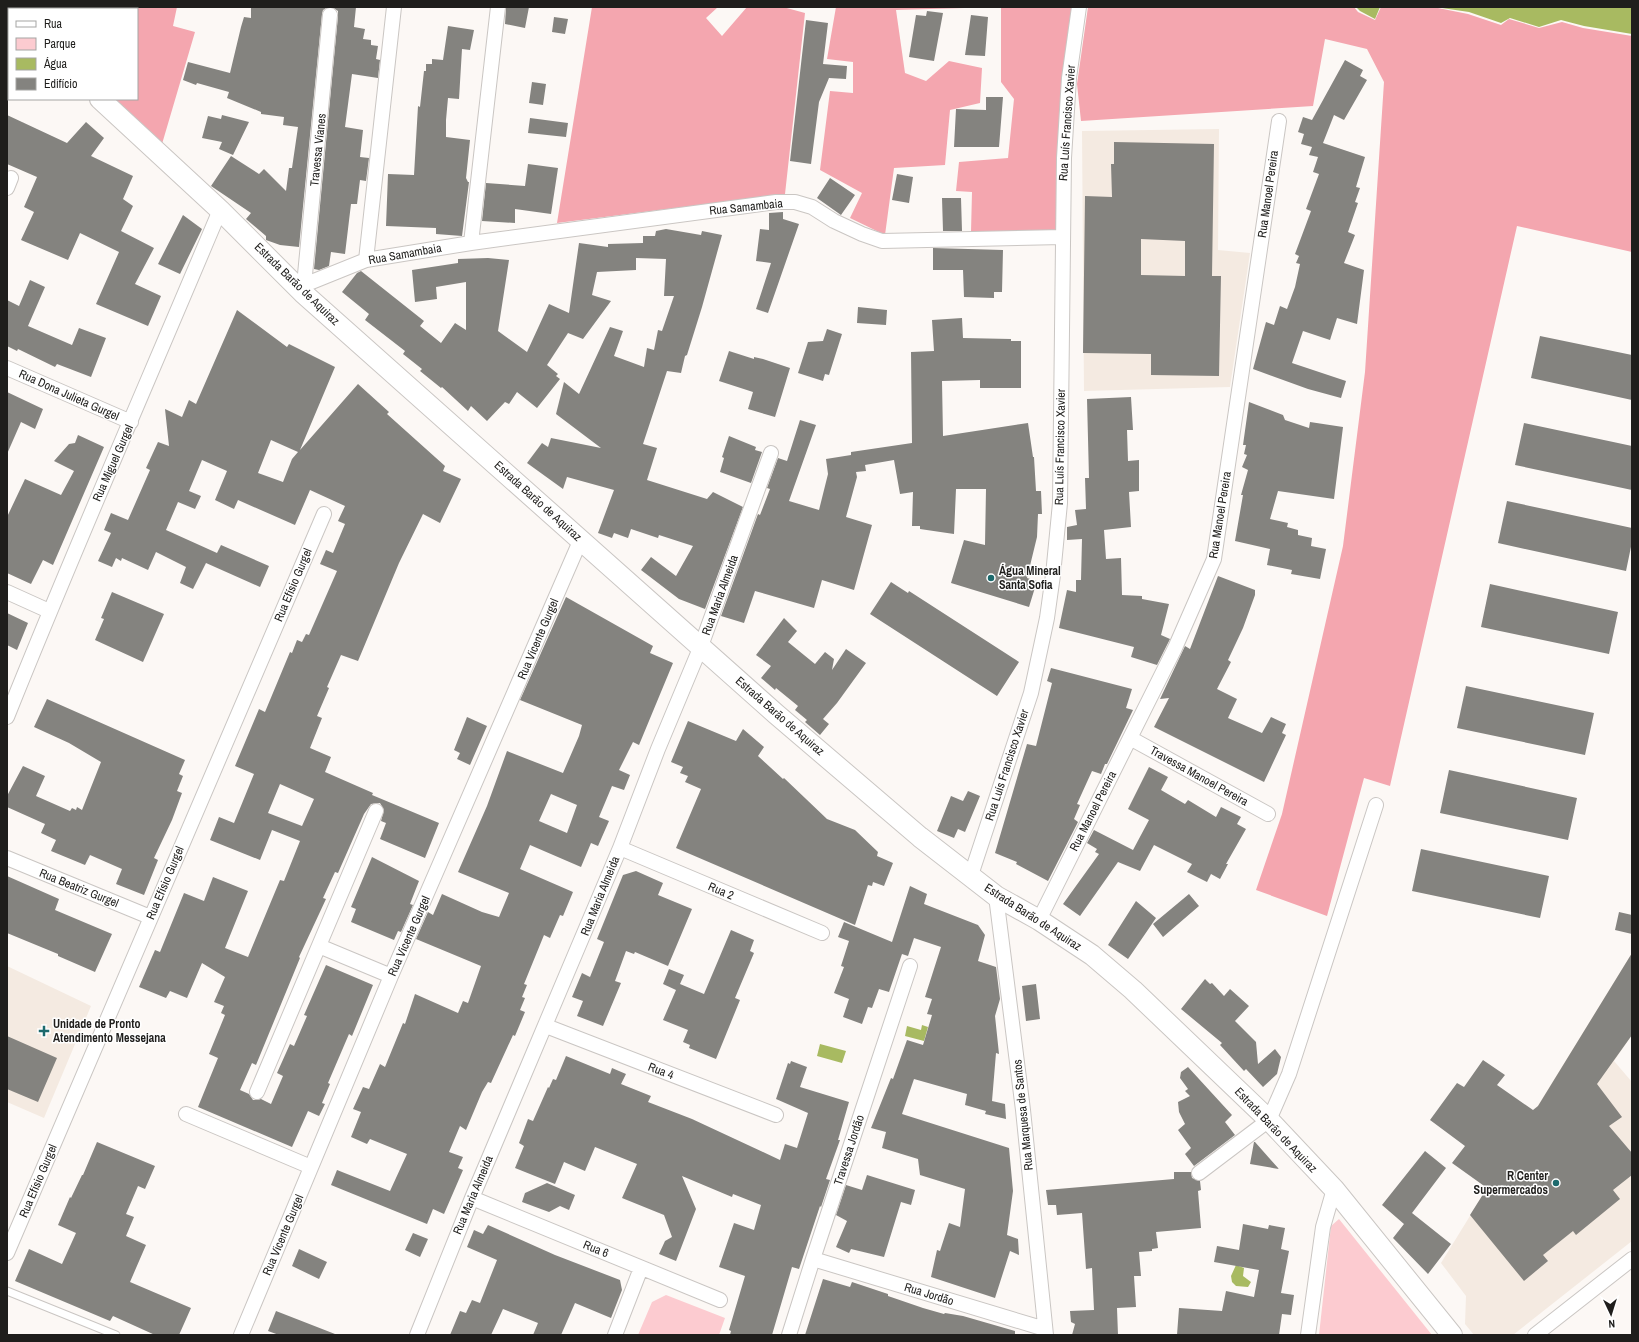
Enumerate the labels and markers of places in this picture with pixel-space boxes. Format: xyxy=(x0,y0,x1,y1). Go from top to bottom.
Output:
place label: Água Mineral Santa Sofia xyxy=(999,563,1061,593)
marker: Água Mineral Santa Sofia xyxy=(986,573,996,583)
place label: Unidade de Pronto Atendimento Messejana xyxy=(53,1016,166,1046)
marker: Unidade de Pronto Atendimento Messejana xyxy=(38,1025,50,1037)
place label: R Center Supermercados xyxy=(1474,1168,1549,1198)
marker: R Center Supermercados xyxy=(1551,1178,1561,1188)

